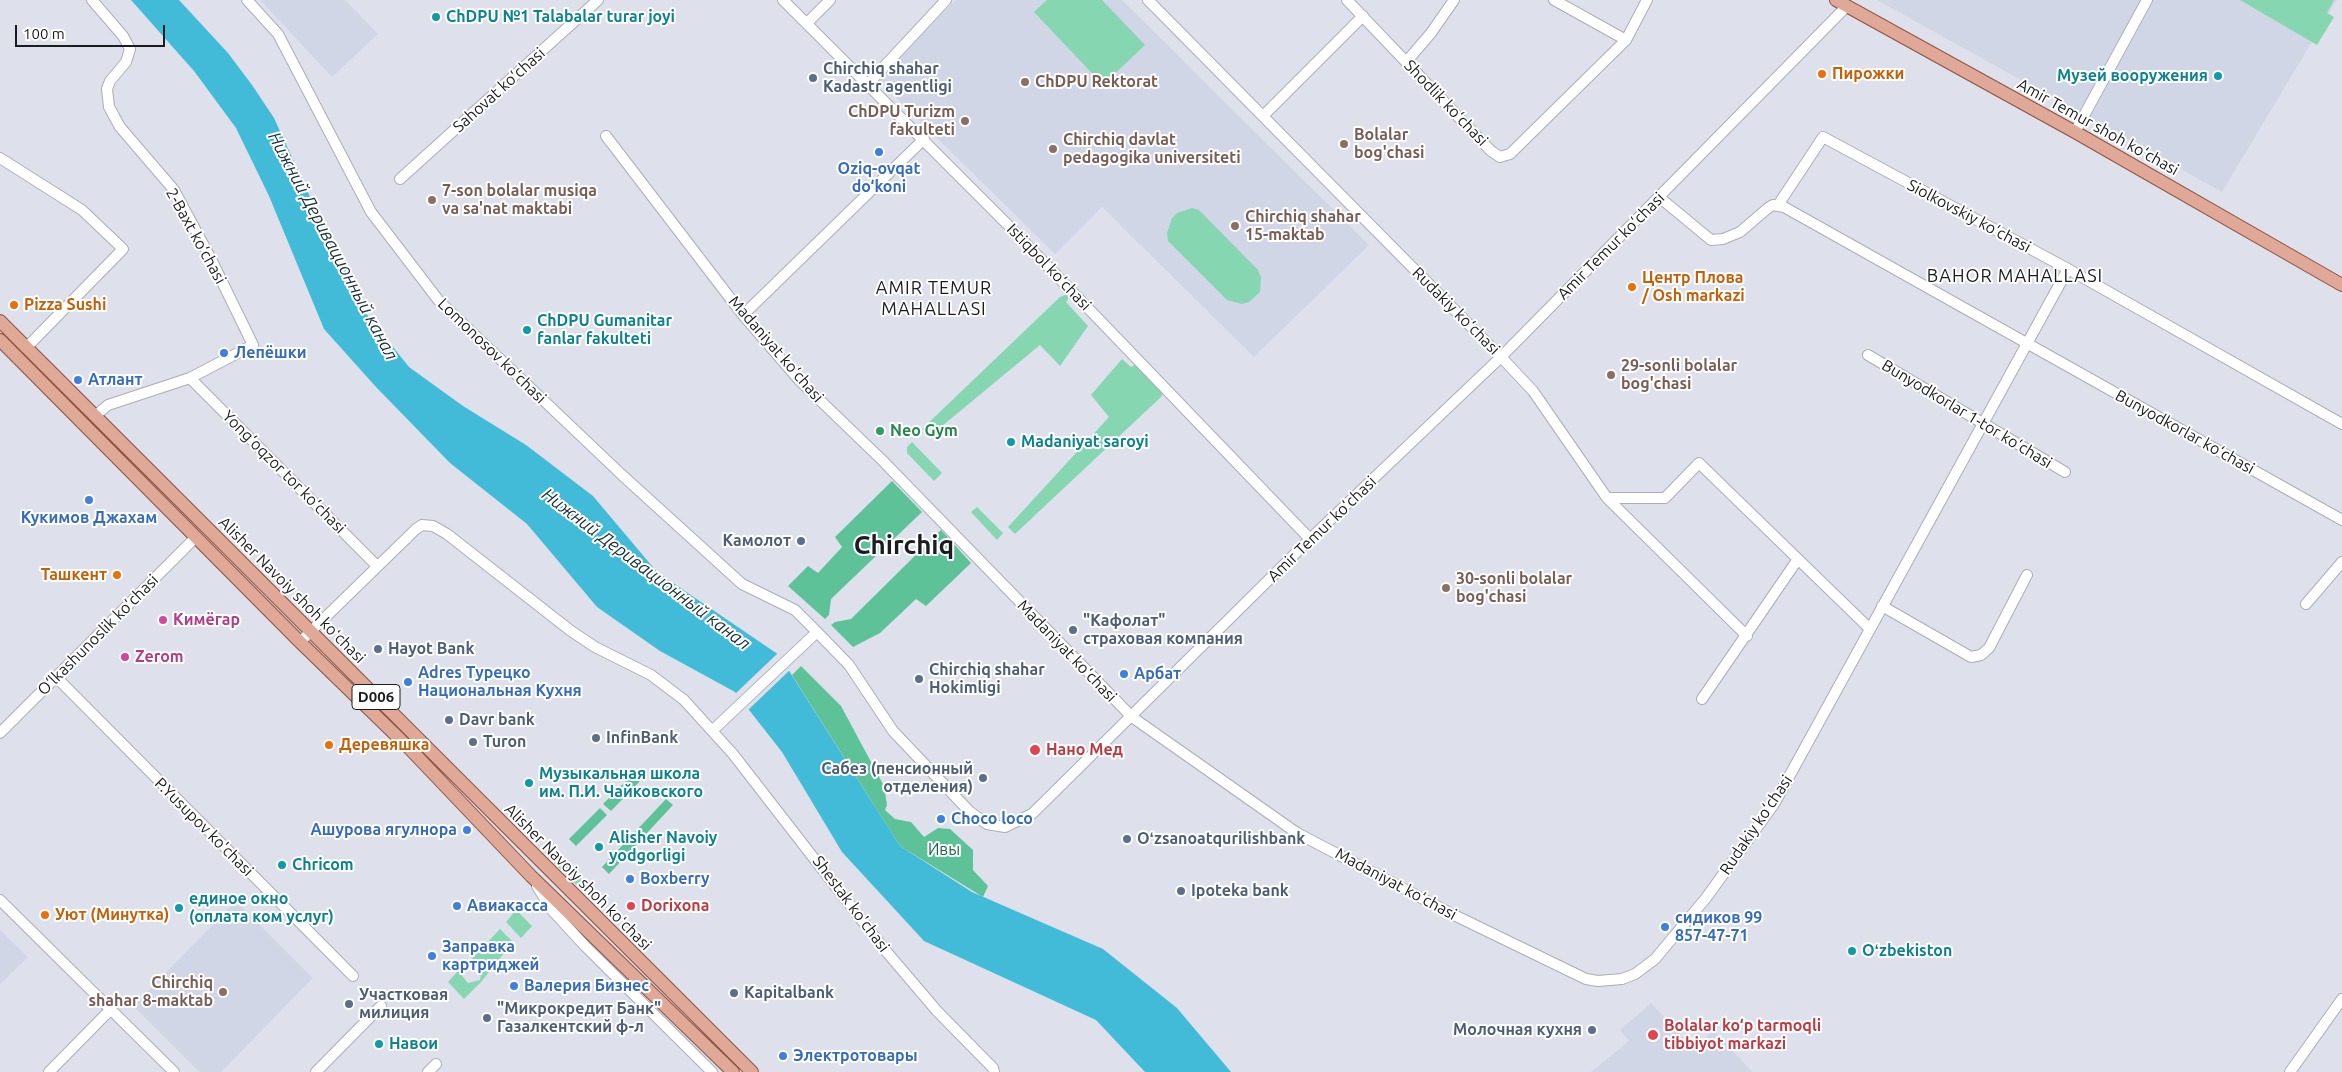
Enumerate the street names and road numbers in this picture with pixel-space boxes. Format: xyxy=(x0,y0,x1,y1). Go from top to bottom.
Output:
street label: Sahovat ko‘chasi xyxy=(449,44,549,136)
street label: Shodlik ko‘chasi xyxy=(1400,56,1492,150)
street label: Amir Temur shoh ko‘chasi xyxy=(2014,75,2182,179)
street label: Siolkovskiy ko‘chasi xyxy=(1904,175,2034,257)
street label: 2-Baxt ko‘chasi xyxy=(162,185,230,287)
street label: Amir Temur ko‘chasi xyxy=(1553,188,1669,304)
street label: Istiqbol ko‘chasi xyxy=(1003,220,1095,314)
street label: Rudakiy ko‘chasi xyxy=(1408,263,1504,359)
street label: Madaniyat ko‘chasi xyxy=(725,292,827,406)
street label: Lomonosov ko‘chasi xyxy=(434,294,550,408)
street label: Bunyodkorlar 1-tor ko‘chasi xyxy=(1878,355,2056,473)
street label: Bunyodkorlar ko‘chasi xyxy=(2112,386,2258,478)
street label: Yong‘oqzor tor ko‘chasi xyxy=(218,406,350,538)
street label: Amir Temur ko‘chasi xyxy=(1264,472,1380,586)
street label: Alisher Navoiy shoh koʻchasi xyxy=(215,513,369,667)
street label: O‘lkashunoslik ko‘chasi xyxy=(34,571,162,699)
street label: Madaniyat ko‘chasi xyxy=(1013,596,1121,706)
road number: D006 xyxy=(352,684,400,710)
street label: Rudakiy ko‘chasi xyxy=(1716,771,1796,879)
street label: P.Yusupov ko'chasi xyxy=(151,774,257,880)
street label: Alisher Navoiy shoh koʻchasi xyxy=(501,800,655,954)
street label: Madaniyat ko‘chasi xyxy=(1332,844,1460,924)
street label: Shestak ko'chasi xyxy=(808,852,894,956)

